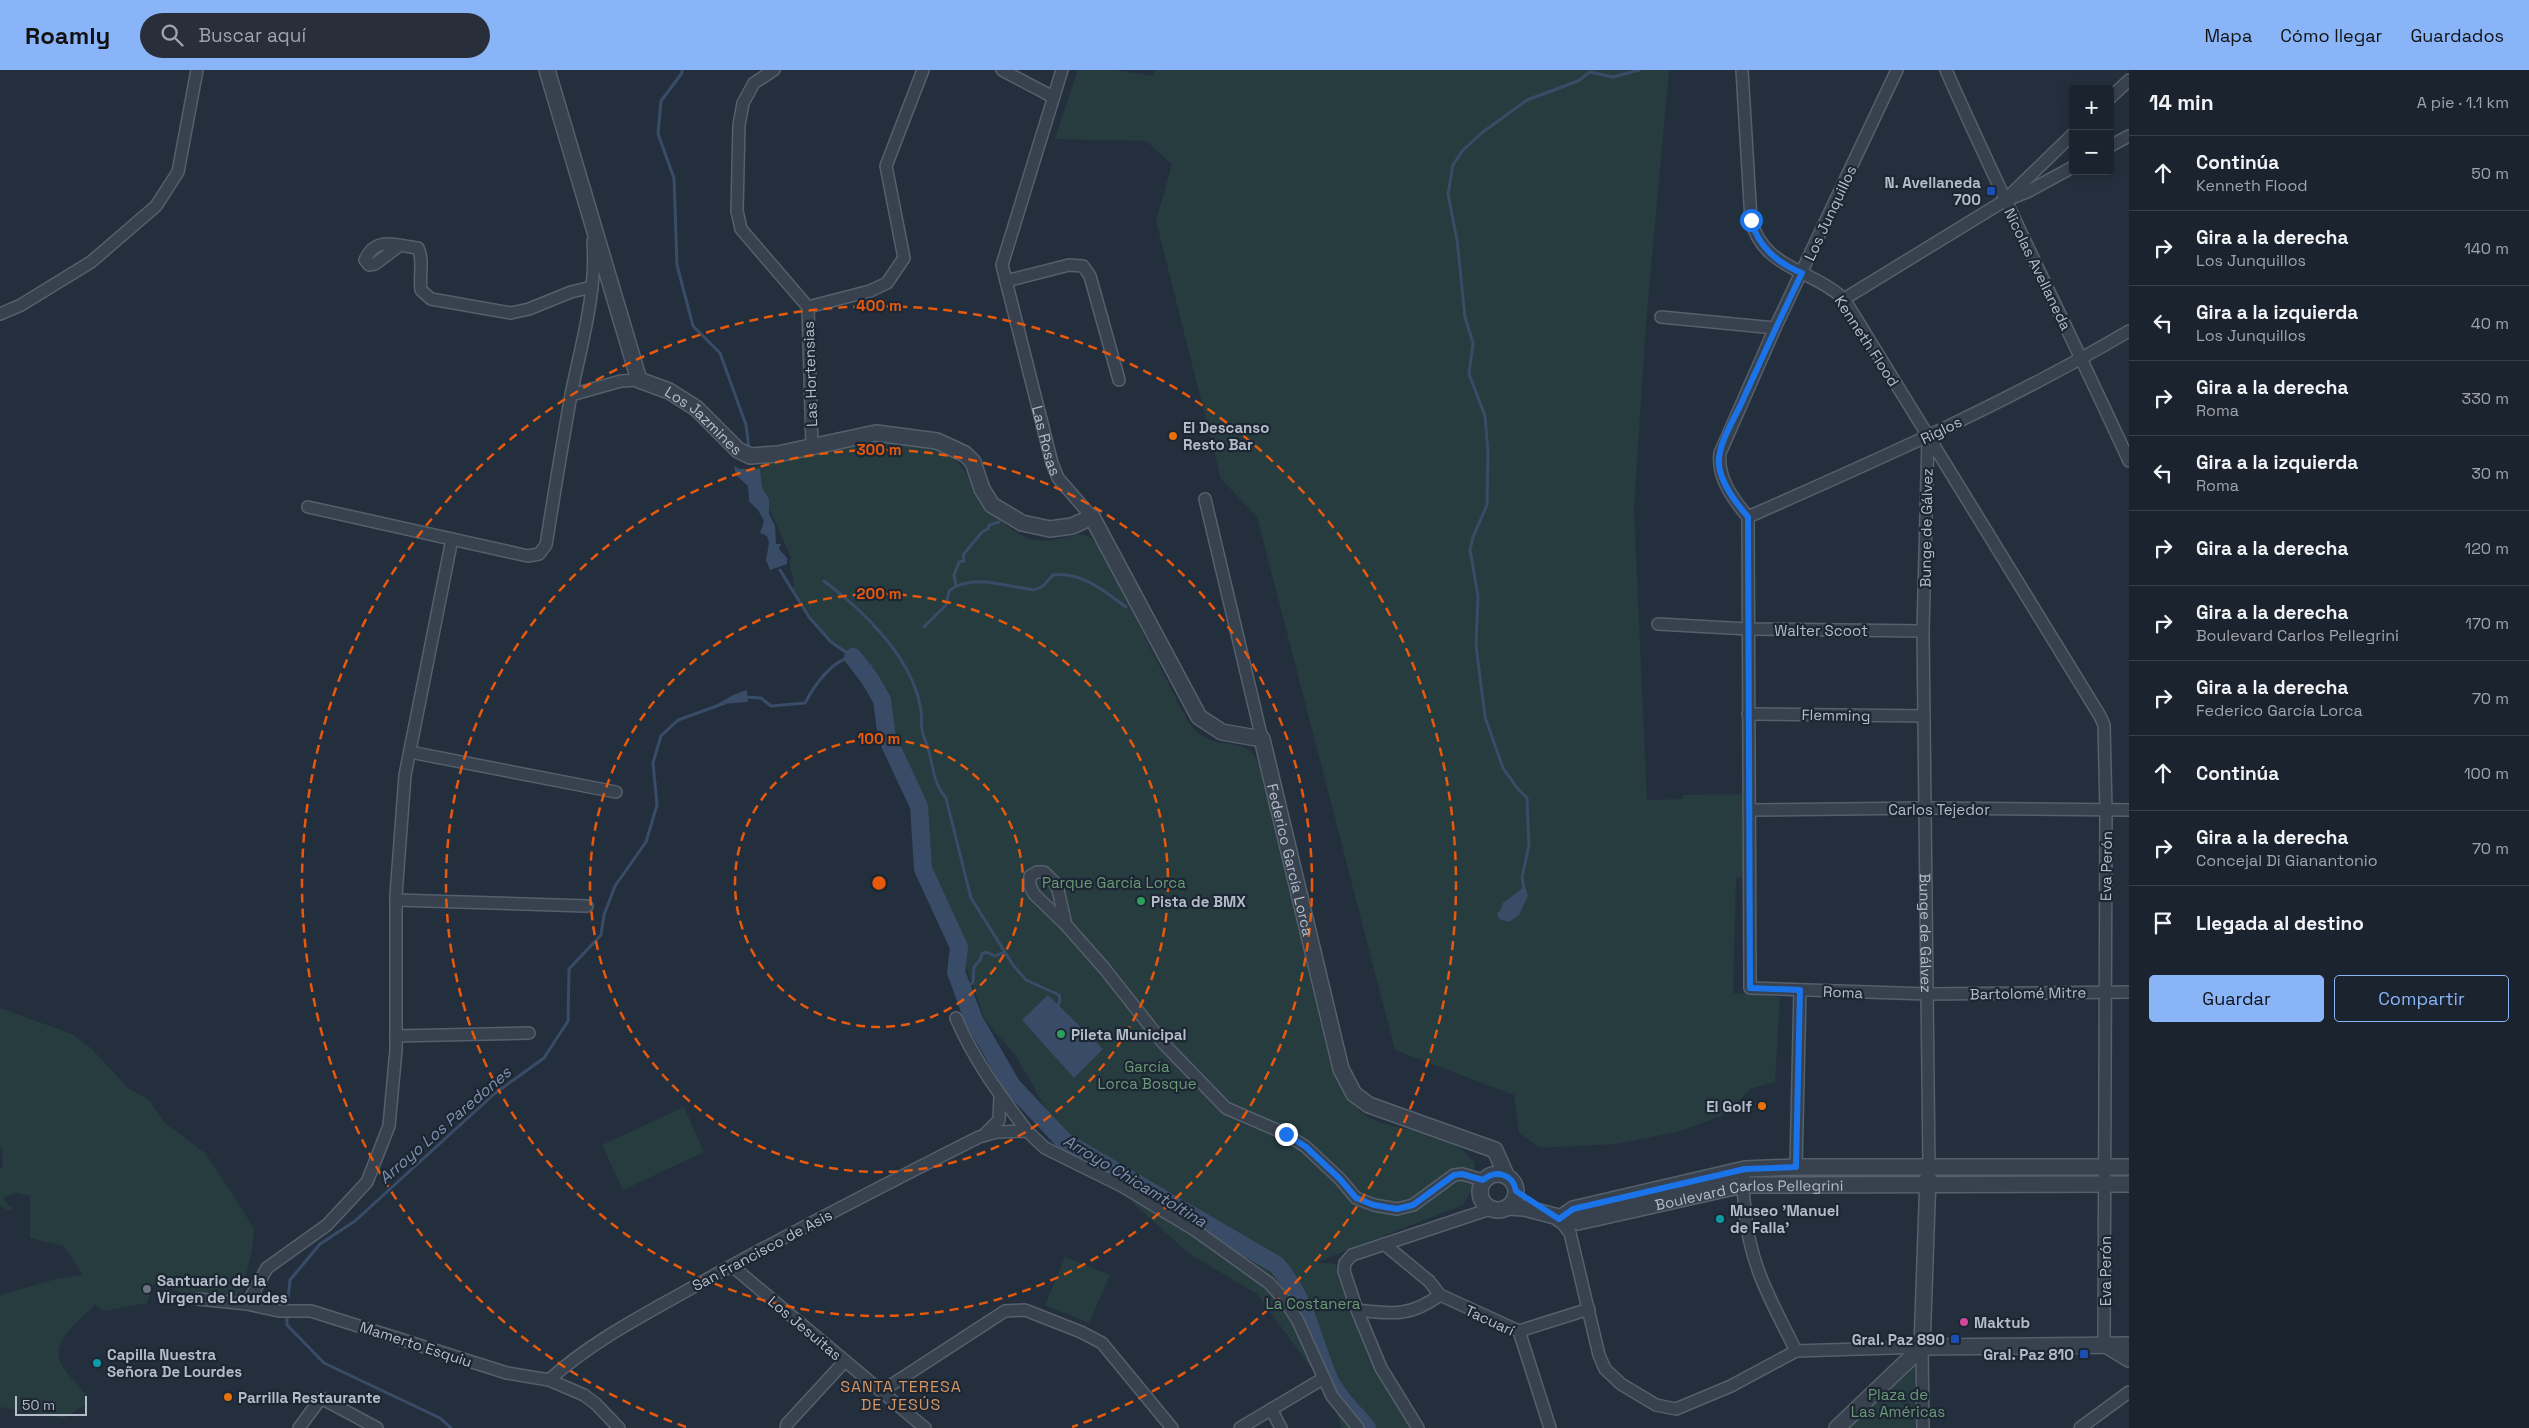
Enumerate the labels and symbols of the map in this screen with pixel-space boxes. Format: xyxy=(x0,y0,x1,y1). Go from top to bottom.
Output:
street label: Los Junquillos xyxy=(1800,162,1860,264)
place label: N. Avellaneda 700 xyxy=(1884,173,1981,209)
marker: N. Avellaneda 700 xyxy=(1985,185,1997,197)
street label: Nicolas Avellaneda xyxy=(2000,205,2076,334)
route start xyxy=(1740,209,1763,232)
street label: Kenneth Flood xyxy=(1831,292,1903,390)
text: 400 m xyxy=(856,296,902,315)
street label: Las Hortensias xyxy=(799,321,821,427)
street label: Los Jazmines xyxy=(662,382,747,459)
street label: Las Rosas xyxy=(1028,403,1066,478)
street label: Riglos xyxy=(1917,412,1965,448)
place label: El Descanso Resto Bar xyxy=(1183,418,1269,454)
marker: El Descanso Resto Bar xyxy=(1167,430,1179,442)
text: 300 m xyxy=(856,440,902,459)
street label: Bunge de Gálvez xyxy=(1915,468,1937,588)
text: 200 m xyxy=(857,584,901,603)
street label: Walter Scoot xyxy=(1774,621,1868,640)
street label: Flemming xyxy=(1801,705,1871,725)
text: 100 m xyxy=(858,729,900,748)
street label: Federico García Lorca xyxy=(1263,781,1318,938)
street label: Carlos Tejedor xyxy=(1888,800,1990,819)
street label: Eva Perón xyxy=(2096,831,2116,901)
park label: Parque García Lorca xyxy=(1042,873,1186,892)
street label: Bunge de Gálvez xyxy=(1916,873,1937,993)
centre of rings xyxy=(870,874,888,892)
place label: Pista de BMX xyxy=(1151,892,1246,911)
marker: Pista de BMX xyxy=(1135,895,1147,907)
street label: Roma xyxy=(1823,982,1864,1002)
street label: Bartolomé Mitre xyxy=(1970,982,2087,1004)
place label: Pileta Municipal xyxy=(1071,1025,1187,1044)
marker: Pileta Municipal xyxy=(1055,1028,1067,1040)
park label: García Lorca Bosque xyxy=(1097,1057,1197,1093)
water label: Arroyo Los Paredones xyxy=(375,1061,516,1188)
place label: El Golf xyxy=(1706,1097,1752,1116)
marker: El Golf xyxy=(1756,1100,1768,1112)
route end xyxy=(1275,1123,1298,1146)
water label: Arroyo Chicamtoltina xyxy=(1060,1130,1211,1232)
street label: Boulevard Carlos Pellegrini xyxy=(1653,1175,1843,1214)
place label: Museo 'Manuel de Falla' xyxy=(1730,1201,1839,1237)
street label: San Francisco de Asis xyxy=(689,1205,835,1295)
marker: Museo 'Manuel de Falla' xyxy=(1714,1213,1726,1225)
street label: Eva Perón xyxy=(2096,1236,2115,1306)
place label: Santuario de la Virgen de Lourdes xyxy=(157,1271,288,1307)
marker: Santuario de la Virgen de Lourdes xyxy=(141,1283,153,1295)
street label: Los Jesuitas xyxy=(764,1292,846,1364)
park label: La Costanera xyxy=(1266,1294,1361,1313)
street label: Tacuarí xyxy=(1462,1300,1518,1340)
place label: Maktub xyxy=(1974,1313,2030,1332)
marker: Maktub xyxy=(1958,1316,1970,1328)
street label: Mamerto Esquiu xyxy=(358,1317,474,1371)
place label: Gral. Paz 890 xyxy=(1852,1330,1945,1349)
marker: Gral. Paz 890 xyxy=(1949,1333,1961,1345)
place label: Capilla Nuestra Señora De Lourdes xyxy=(107,1345,242,1381)
place label: Gral. Paz 810 xyxy=(1983,1345,2074,1364)
marker: Gral. Paz 810 xyxy=(2078,1348,2090,1360)
marker: Capilla Nuestra Señora De Lourdes xyxy=(91,1357,103,1369)
district label: SANTA TERESA DE JESÚS xyxy=(840,1376,962,1415)
park label: Plaza de Las Américas xyxy=(1851,1385,1945,1421)
place label: Parrilla Restaurante xyxy=(238,1388,381,1407)
marker: Parrilla Restaurante xyxy=(222,1391,234,1403)
scale bar xyxy=(15,1393,88,1416)

